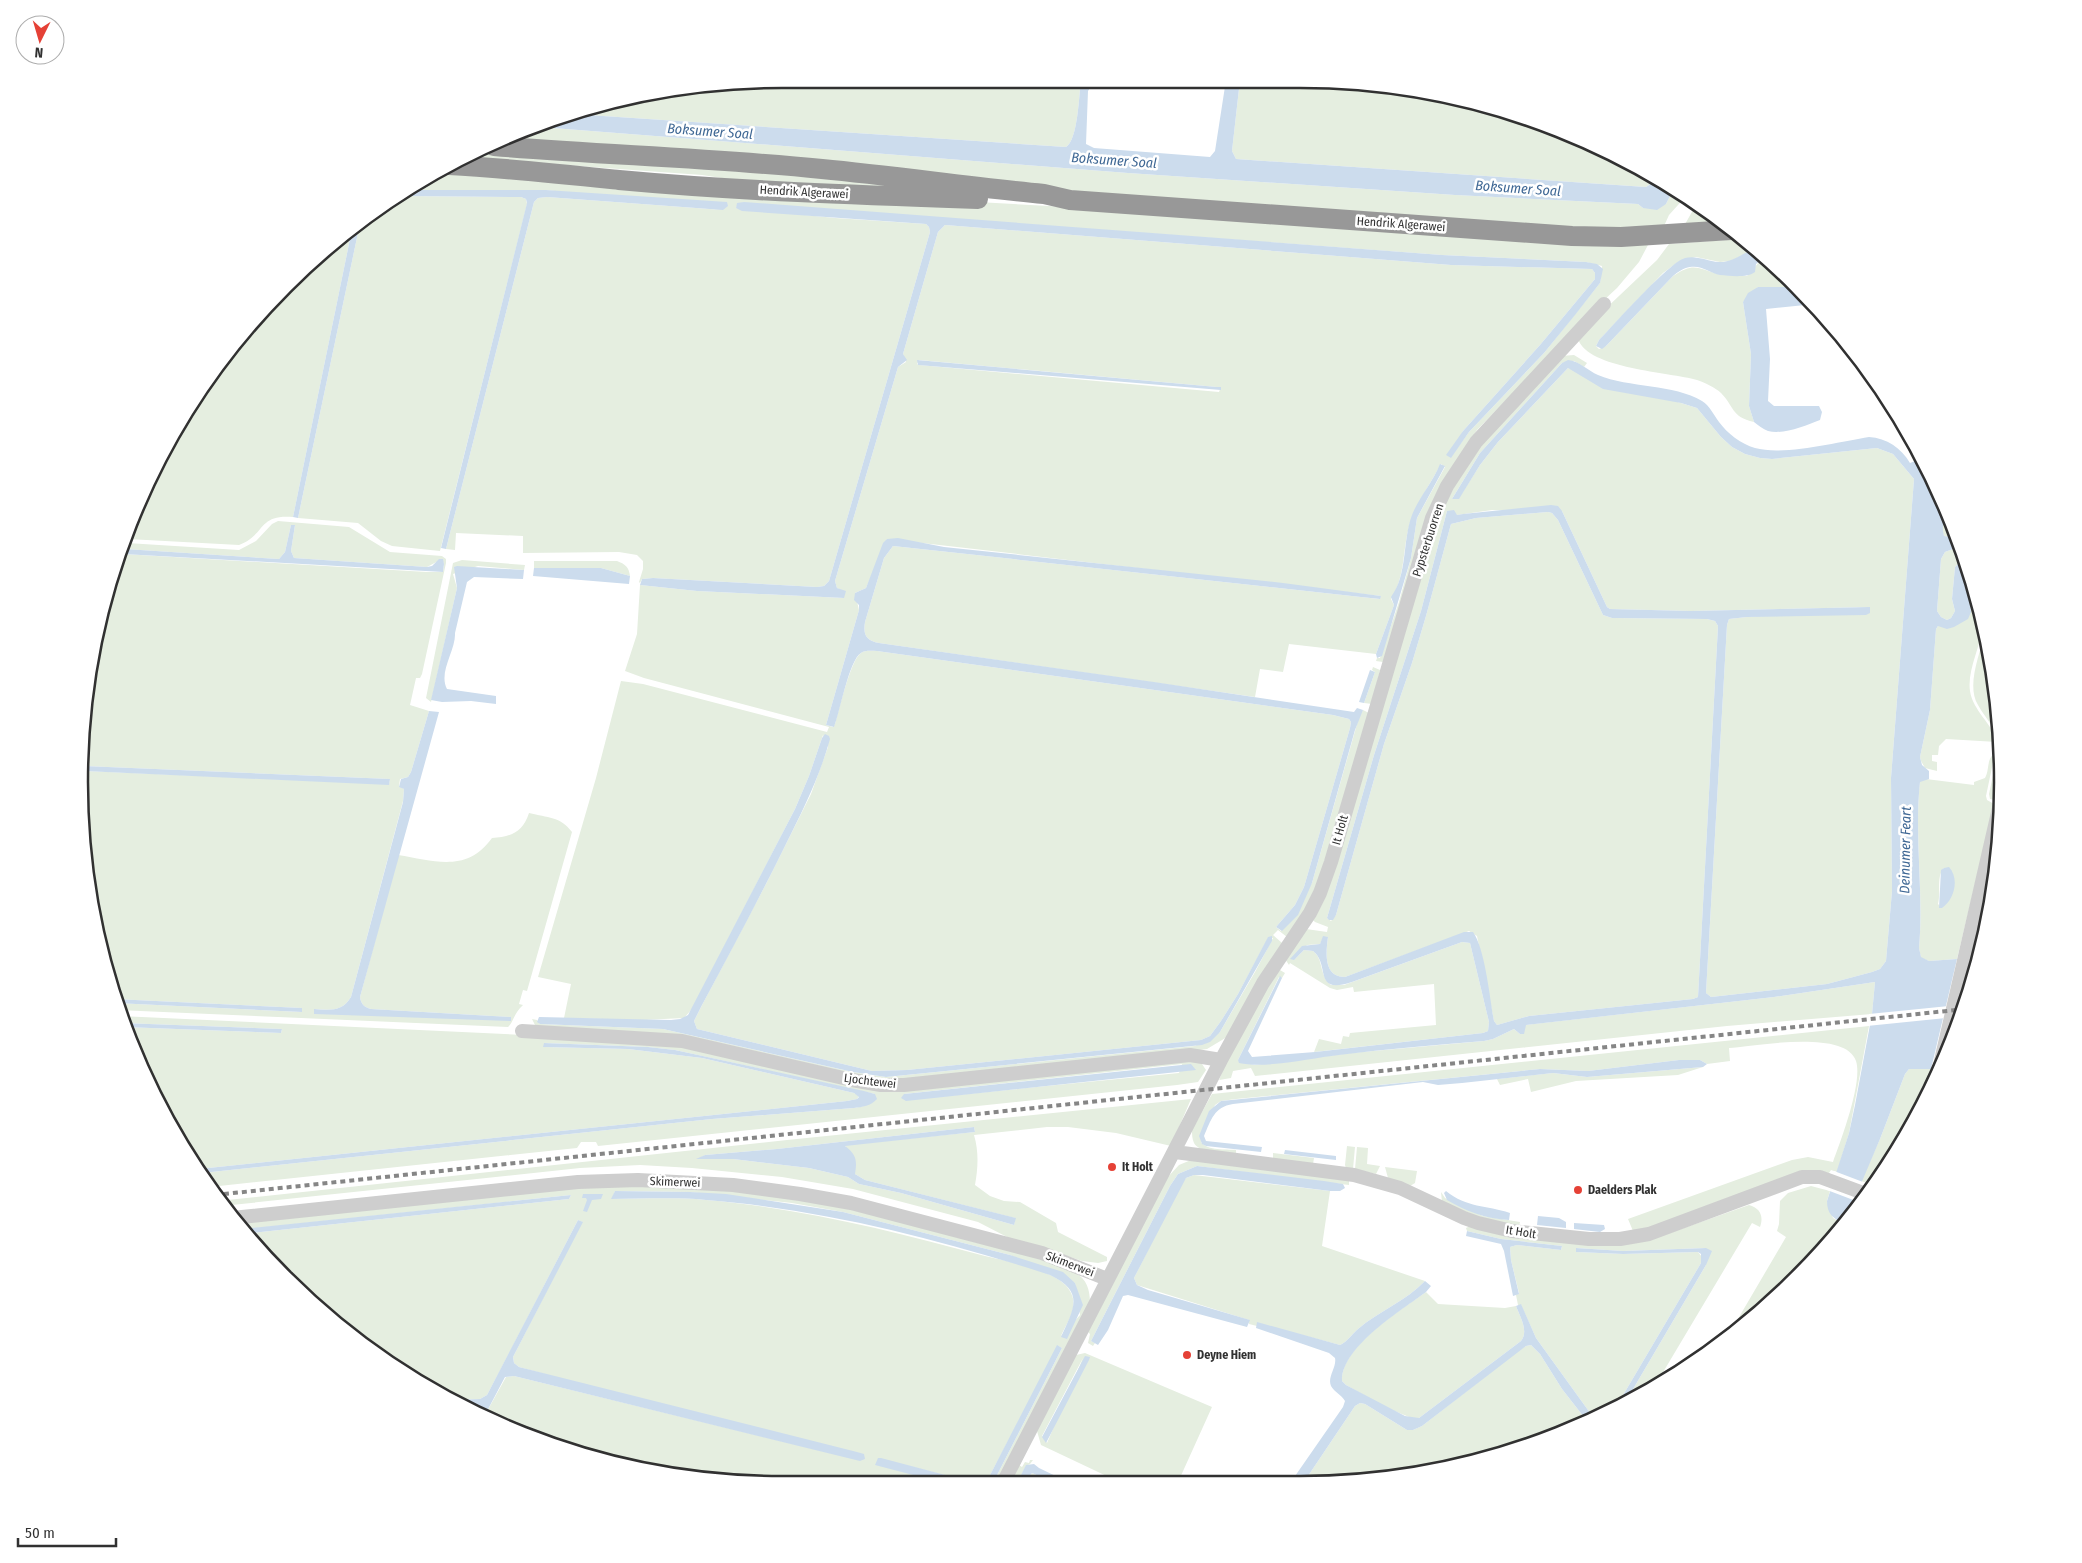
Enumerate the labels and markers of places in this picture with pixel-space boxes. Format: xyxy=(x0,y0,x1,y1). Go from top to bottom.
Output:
place label: It Holt xyxy=(1122,1160,1154,1174)
marker: It Holt xyxy=(1106,1161,1118,1173)
place label: Daelders Plak xyxy=(1588,1183,1658,1197)
marker: Daelders Plak xyxy=(1572,1184,1584,1196)
place label: Deyne Hiem xyxy=(1197,1348,1256,1362)
marker: Deyne Hiem xyxy=(1181,1349,1193,1361)

